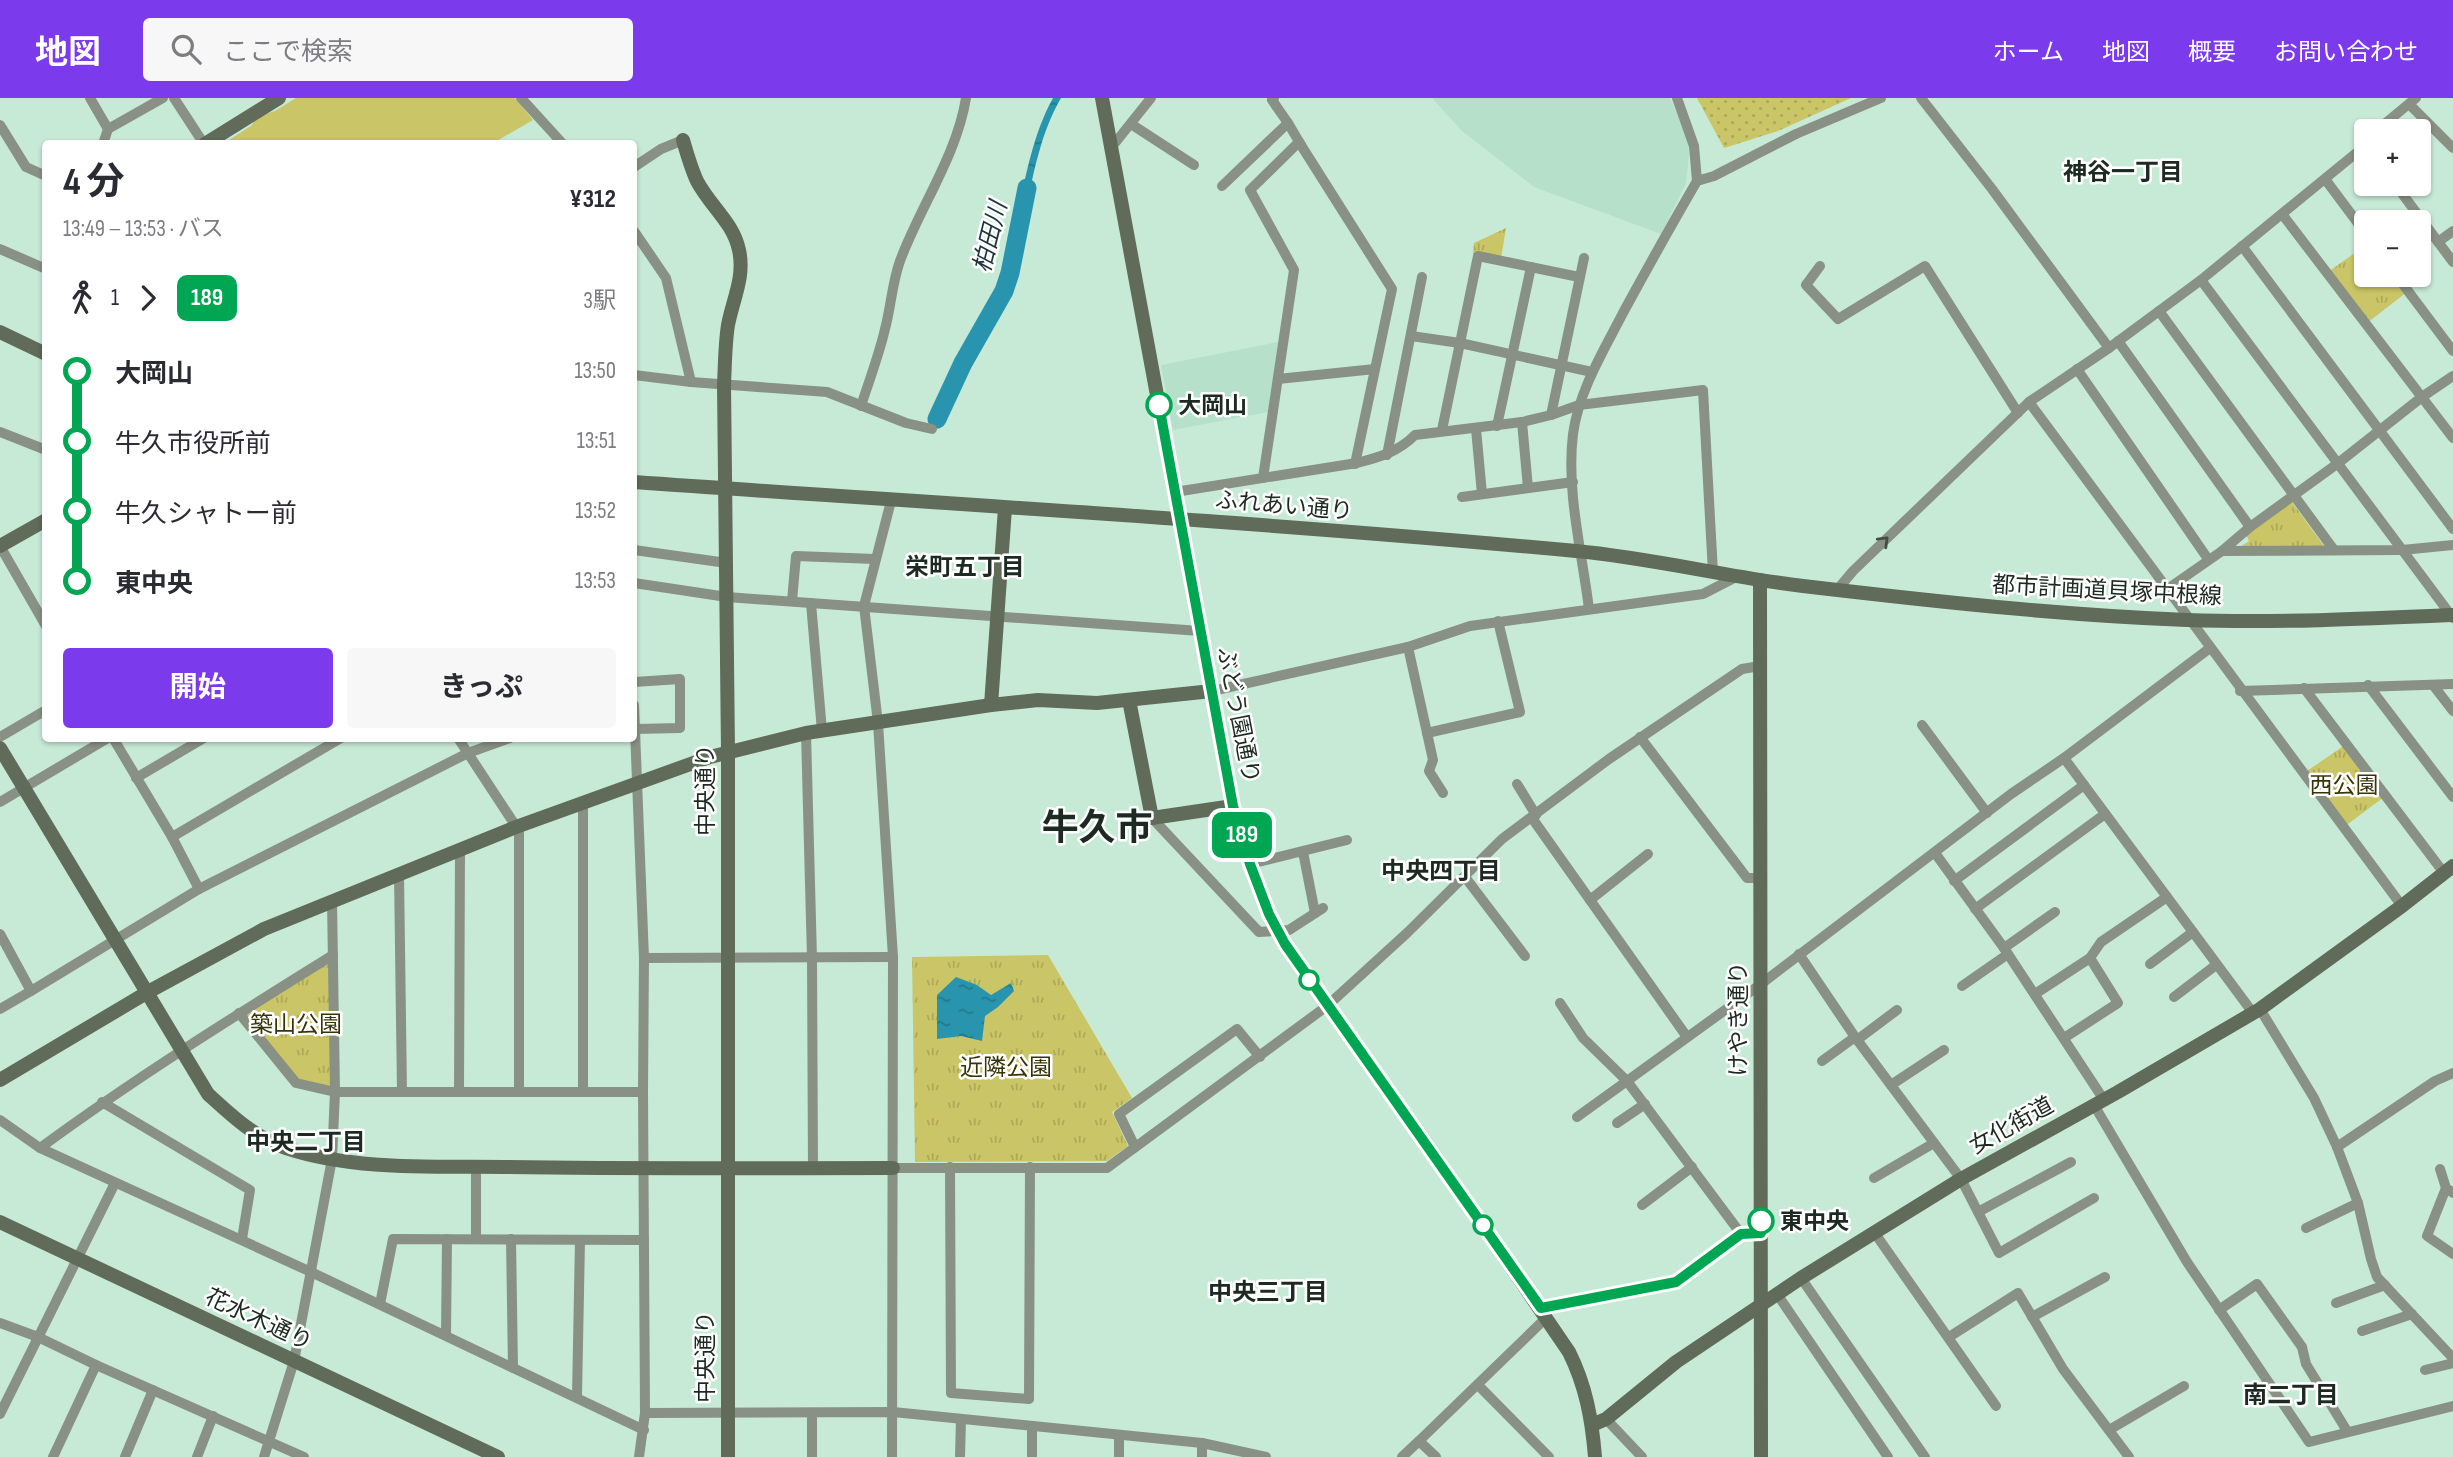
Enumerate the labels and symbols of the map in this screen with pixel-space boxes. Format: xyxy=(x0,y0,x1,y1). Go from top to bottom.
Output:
district label: 神谷一丁目 xyxy=(2063,158,2183,187)
water label: 柏田川 xyxy=(968,196,1014,276)
marker: 大岡山 xyxy=(1146,392,1172,418)
place label: 大岡山 xyxy=(1178,392,1247,420)
street label: ふれあい通り xyxy=(1214,486,1354,526)
one-way arrow xyxy=(1876,536,1889,549)
district label: 栄町五丁目 xyxy=(905,553,1025,582)
street label: 都市計画道貝塚中根線 xyxy=(1991,571,2223,611)
street label: ぶどう園通り xyxy=(1211,645,1265,786)
street label: 中央通り xyxy=(692,744,720,836)
park label: 西公園 xyxy=(2310,772,2379,800)
district label: 牛久市 xyxy=(1042,807,1153,851)
line badge: 189 xyxy=(1202,812,1282,858)
district label: 中央四丁目 xyxy=(1381,857,1501,886)
street label: けやき通り xyxy=(1725,962,1753,1077)
unlabelled marker xyxy=(1299,970,1319,990)
park label: 築山公園 xyxy=(250,1011,342,1039)
park label: 近隣公園 xyxy=(960,1054,1052,1082)
street label: 女化街道 xyxy=(1964,1091,2059,1160)
district label: 中央二丁目 xyxy=(246,1128,366,1157)
marker: 東中央 xyxy=(1748,1208,1774,1234)
place label: 東中央 xyxy=(1780,1208,1849,1236)
unlabelled marker xyxy=(1473,1215,1493,1235)
district label: 中央三丁目 xyxy=(1208,1278,1328,1307)
street label: 花水木通り xyxy=(201,1283,317,1357)
street label: 中央通り xyxy=(692,1311,720,1403)
district label: 南二丁目 xyxy=(2243,1381,2339,1410)

